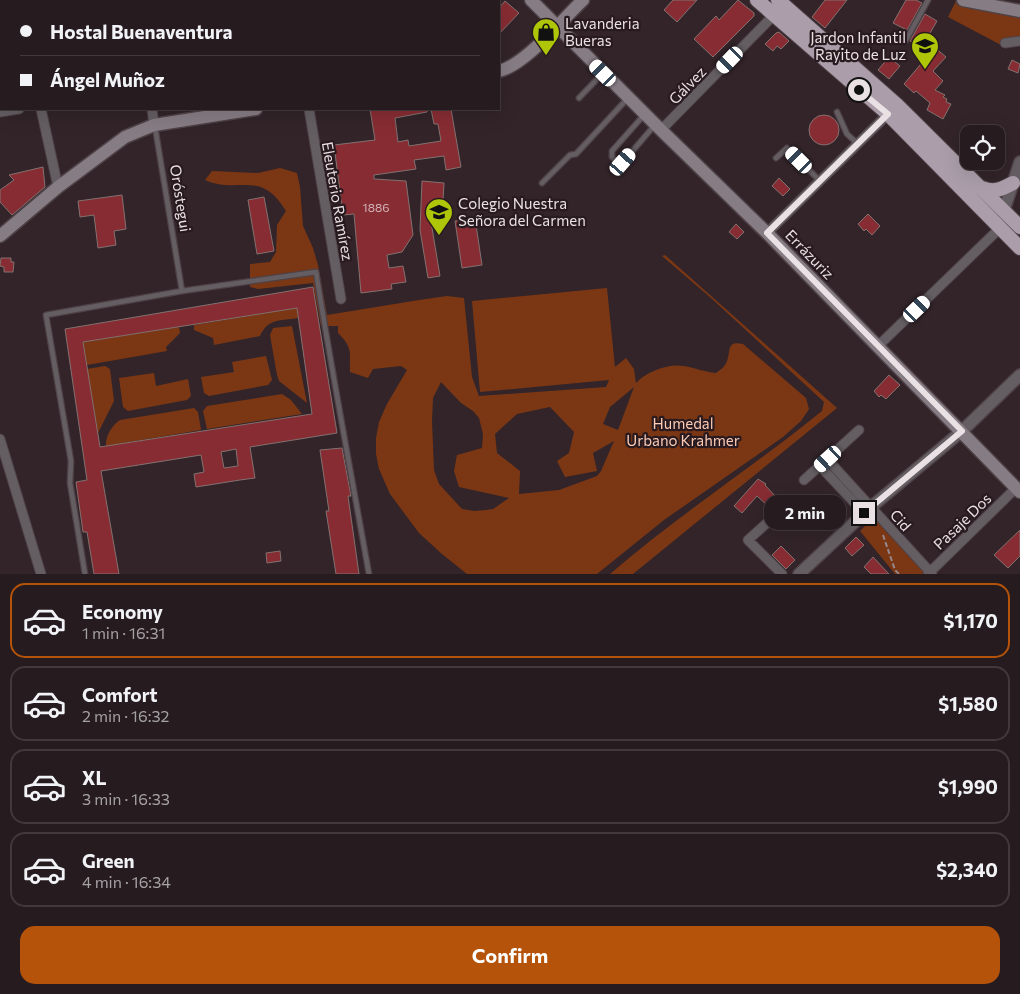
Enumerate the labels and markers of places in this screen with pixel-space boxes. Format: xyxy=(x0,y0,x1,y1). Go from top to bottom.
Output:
place label: Lavanderia Bueras xyxy=(565,14,640,49)
shop icon: Lavanderia Bueras xyxy=(531,17,561,56)
place label: Jardon Infantil Rayito de Luz xyxy=(810,28,906,63)
school or university icon: Jardon Infantil Rayito de Luz xyxy=(910,31,940,70)
place label: Colegio Nuestra Señora del Carmen xyxy=(458,194,586,229)
school or university icon: Colegio Nuestra Señora del Carmen xyxy=(424,197,454,236)

